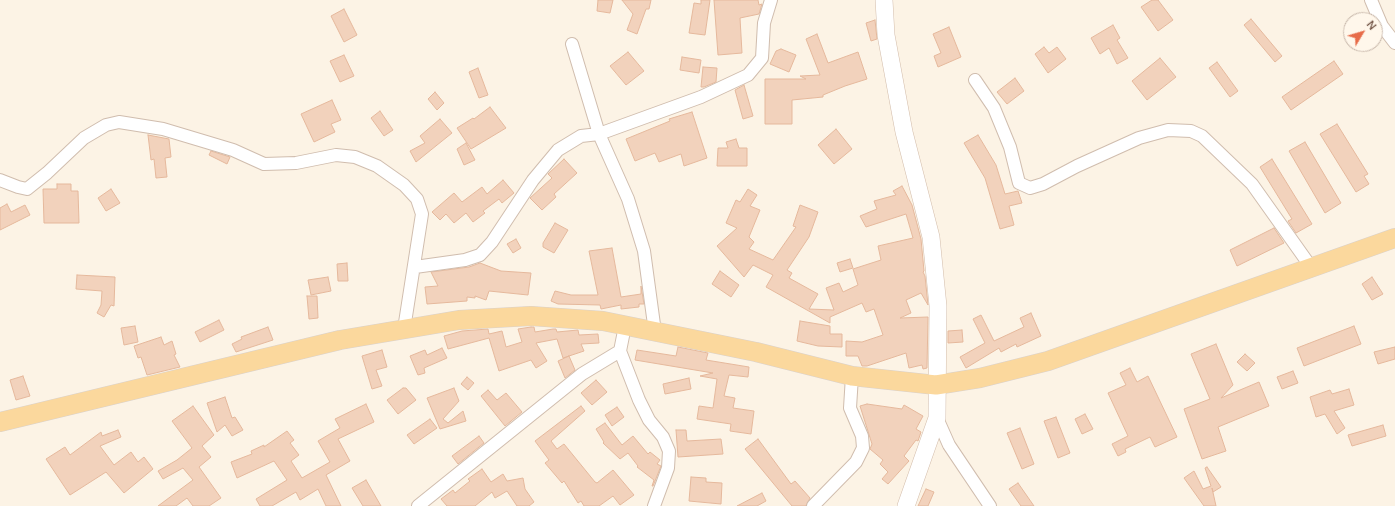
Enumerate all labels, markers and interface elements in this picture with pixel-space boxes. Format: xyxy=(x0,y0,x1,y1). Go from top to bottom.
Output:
north arrow xyxy=(1343,12,1383,52)
text: N xyxy=(1364,17,1380,33)

